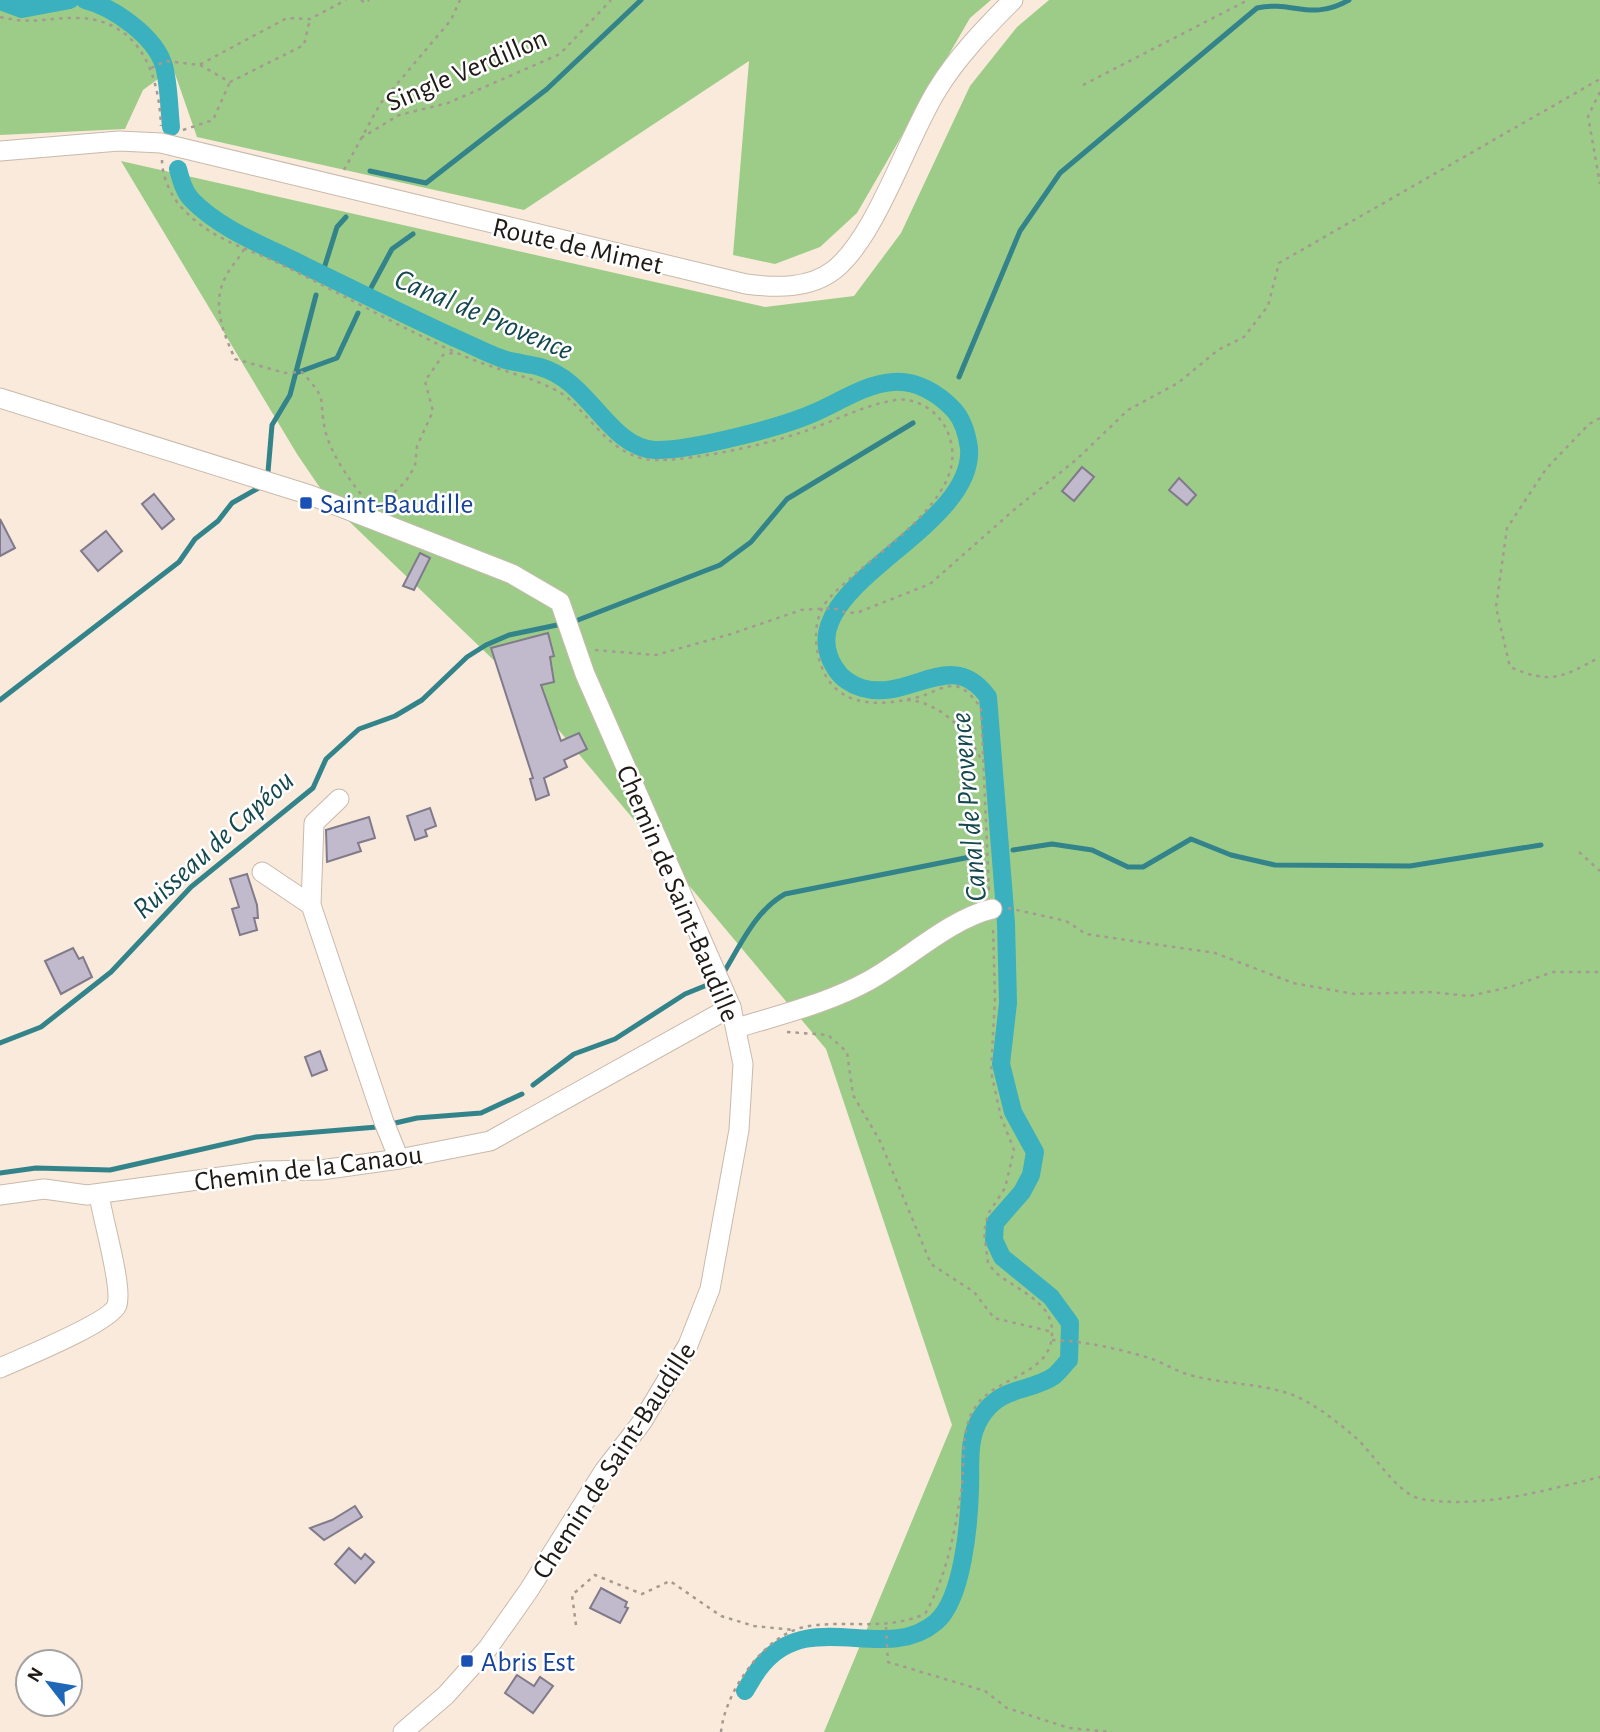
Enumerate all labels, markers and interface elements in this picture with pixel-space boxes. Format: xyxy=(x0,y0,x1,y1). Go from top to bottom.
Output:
street label: Single Verdillon xyxy=(382,24,551,117)
street label: Route de Mimet xyxy=(490,214,665,280)
water label: Canal de Provence xyxy=(390,264,577,366)
place label: Saint-Baudille xyxy=(320,491,473,519)
marker: Saint-Baudille xyxy=(298,495,314,511)
water label: Canal de Provence xyxy=(946,711,992,903)
street label: Chemin de Saint-Baudille xyxy=(610,761,744,1026)
water label: Ruisseau de Capéou xyxy=(127,765,300,925)
street label: Chemin de la Canaou xyxy=(193,1141,424,1197)
street label: Chemin de Saint-Baudille xyxy=(528,1338,701,1584)
north arrow xyxy=(14,1648,84,1718)
place label: Abris Est xyxy=(481,1649,575,1677)
marker: Abris Est xyxy=(459,1653,475,1669)
text: N xyxy=(24,1664,47,1686)

